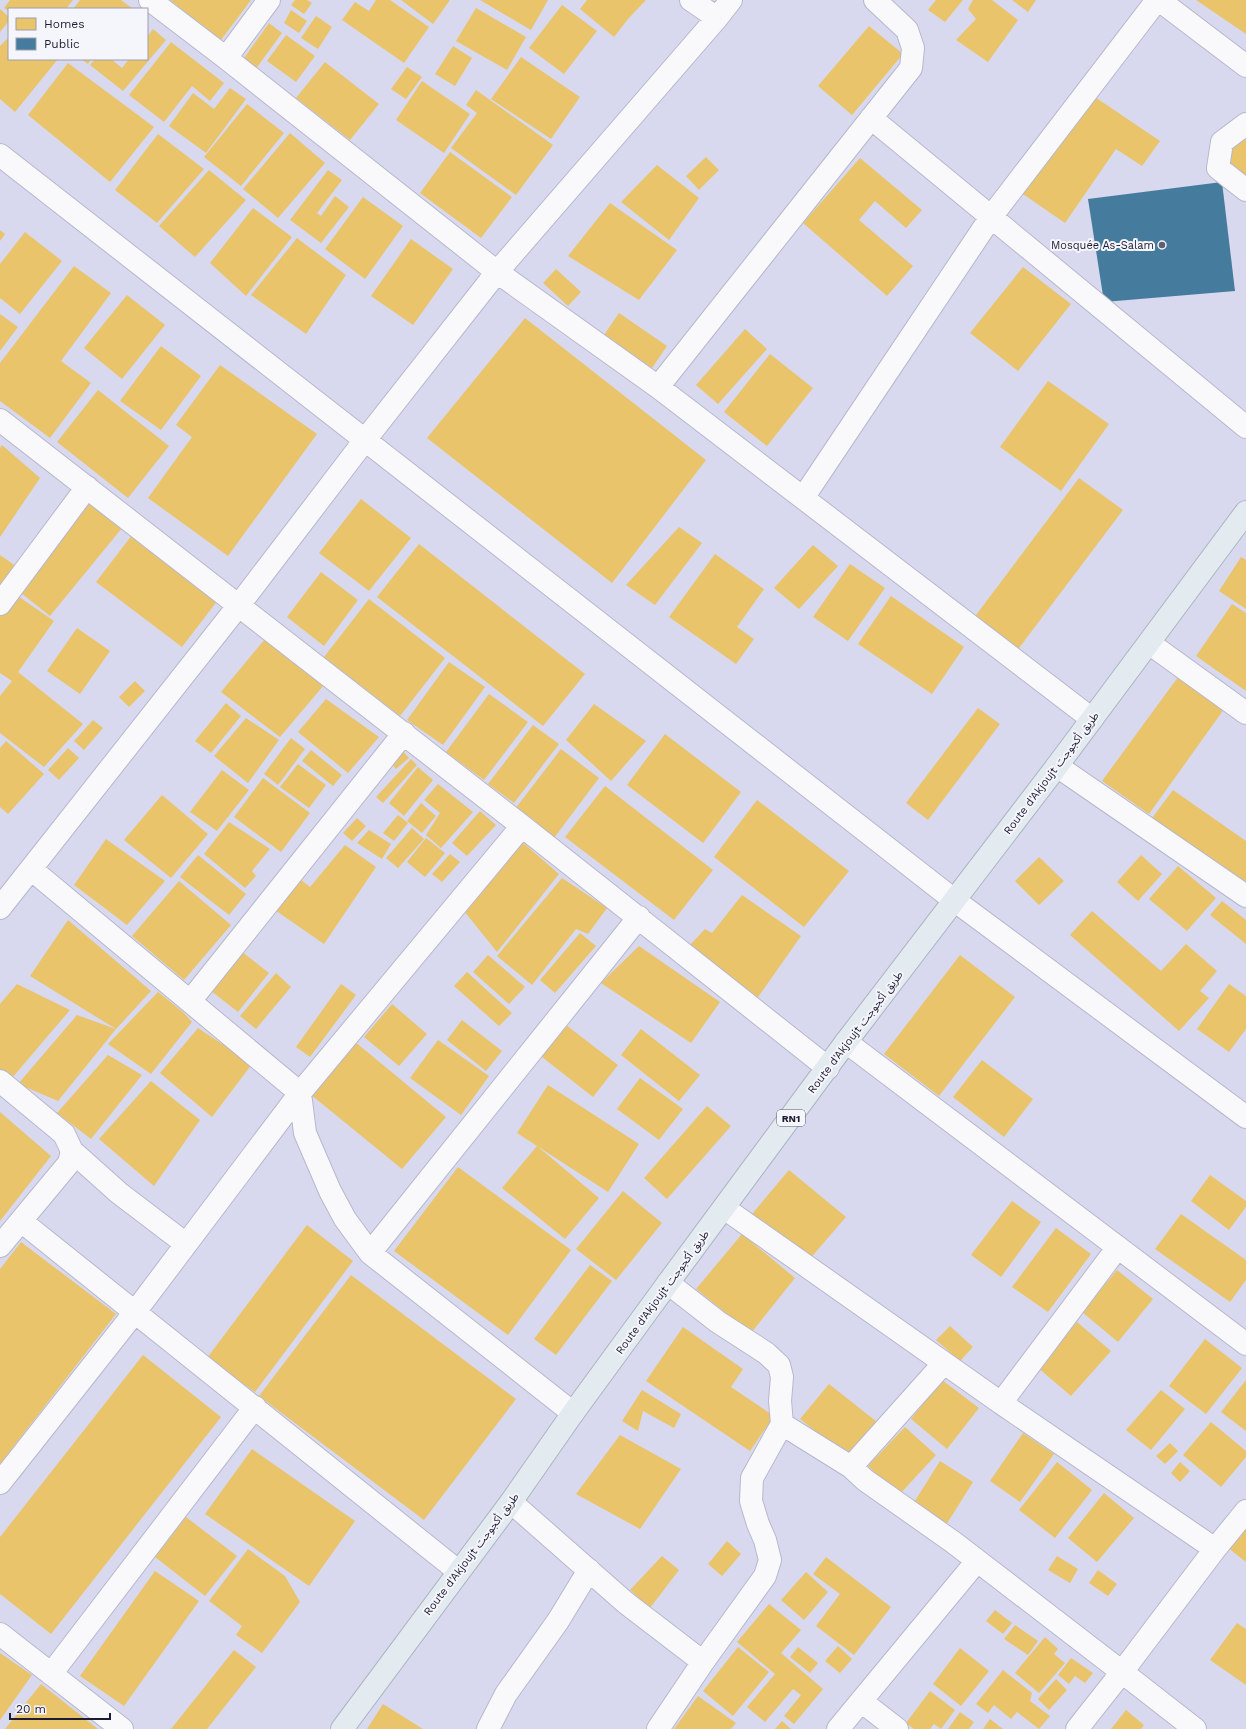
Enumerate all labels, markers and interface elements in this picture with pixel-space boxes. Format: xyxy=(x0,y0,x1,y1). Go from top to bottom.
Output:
legend xyxy=(8,8,148,60)
text: Homes xyxy=(44,17,85,31)
text: Public xyxy=(44,37,80,51)
place label: Mosquée As-Salam xyxy=(1051,239,1154,252)
marker: Mosquée As-Salam xyxy=(1157,240,1167,250)
street label: Route d'Akjoujt طريق أكجوجت xyxy=(1001,709,1102,837)
street label: Route d'Akjoujt طريق أكجوجت xyxy=(805,968,906,1096)
road number: RN1 xyxy=(777,1110,805,1126)
street label: Route d'Akjoujt طريق أكجوجت xyxy=(613,1228,712,1357)
street label: Route d'Akjoujt طريق أكجوجت xyxy=(421,1490,522,1618)
scale bar xyxy=(10,1695,110,1721)
text: 20 m xyxy=(16,1702,46,1716)

